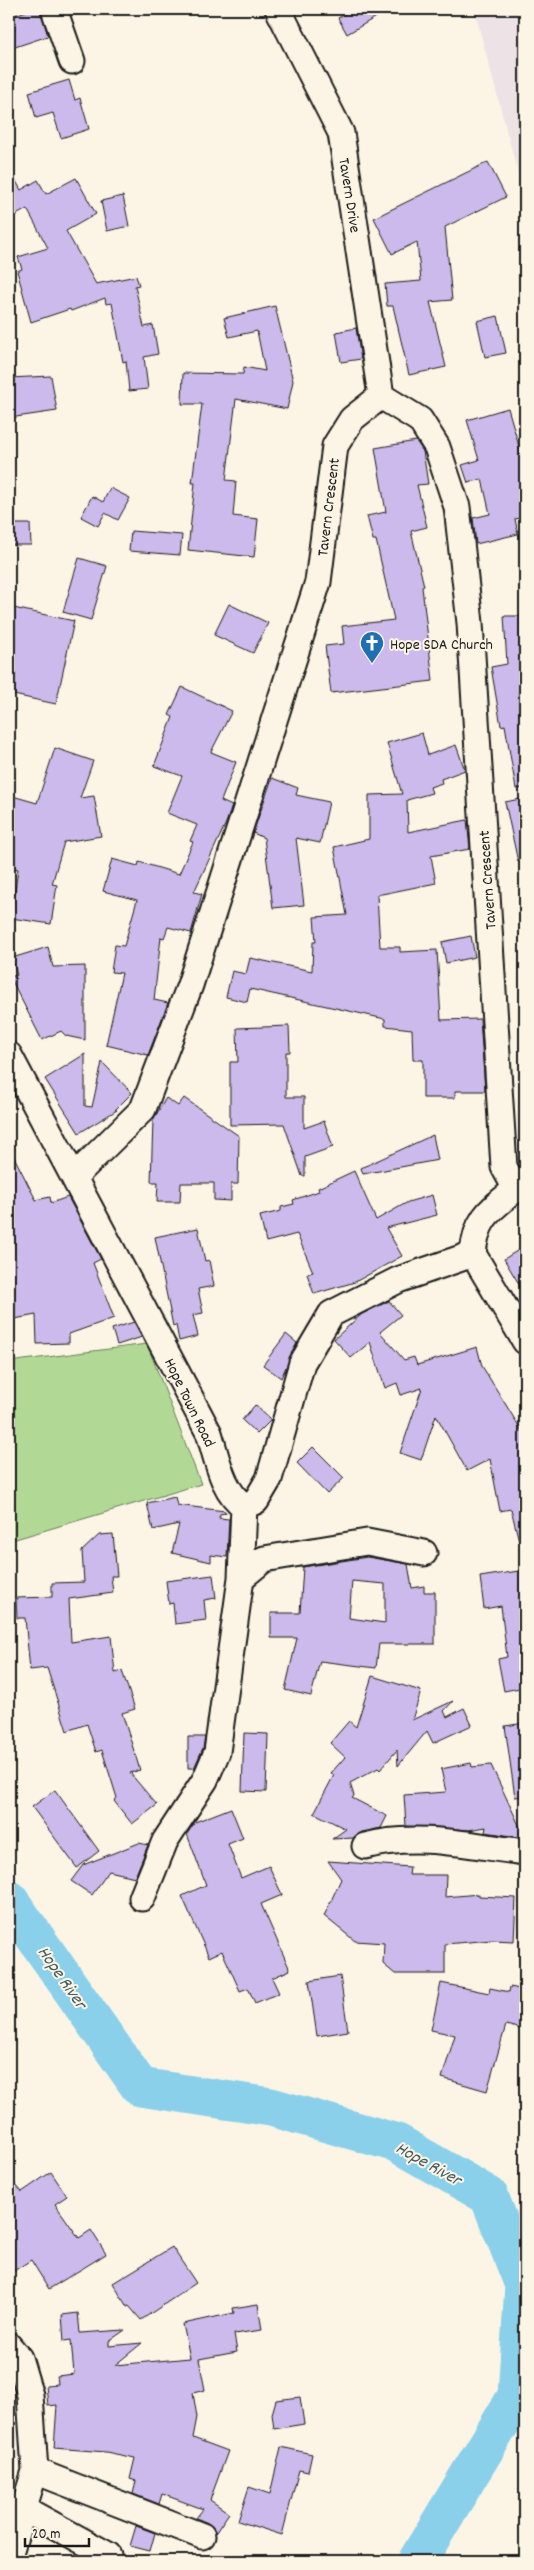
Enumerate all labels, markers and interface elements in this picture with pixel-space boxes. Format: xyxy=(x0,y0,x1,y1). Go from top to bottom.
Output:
street label: Tavern Drive xyxy=(331,156,366,234)
street label: Tavern Crescent xyxy=(312,457,347,558)
church icon: Hope SDA Church xyxy=(359,630,385,664)
place label: Hope SDA Church xyxy=(390,634,493,657)
street label: Tavern Crescent xyxy=(474,830,503,930)
street label: Hope Town Road xyxy=(157,1355,220,1452)
water label: Hope River xyxy=(30,1942,93,2017)
water label: Hope River xyxy=(390,2137,467,2195)
scale bar xyxy=(25,2515,89,2547)
text: 20 m xyxy=(32,2524,60,2546)

